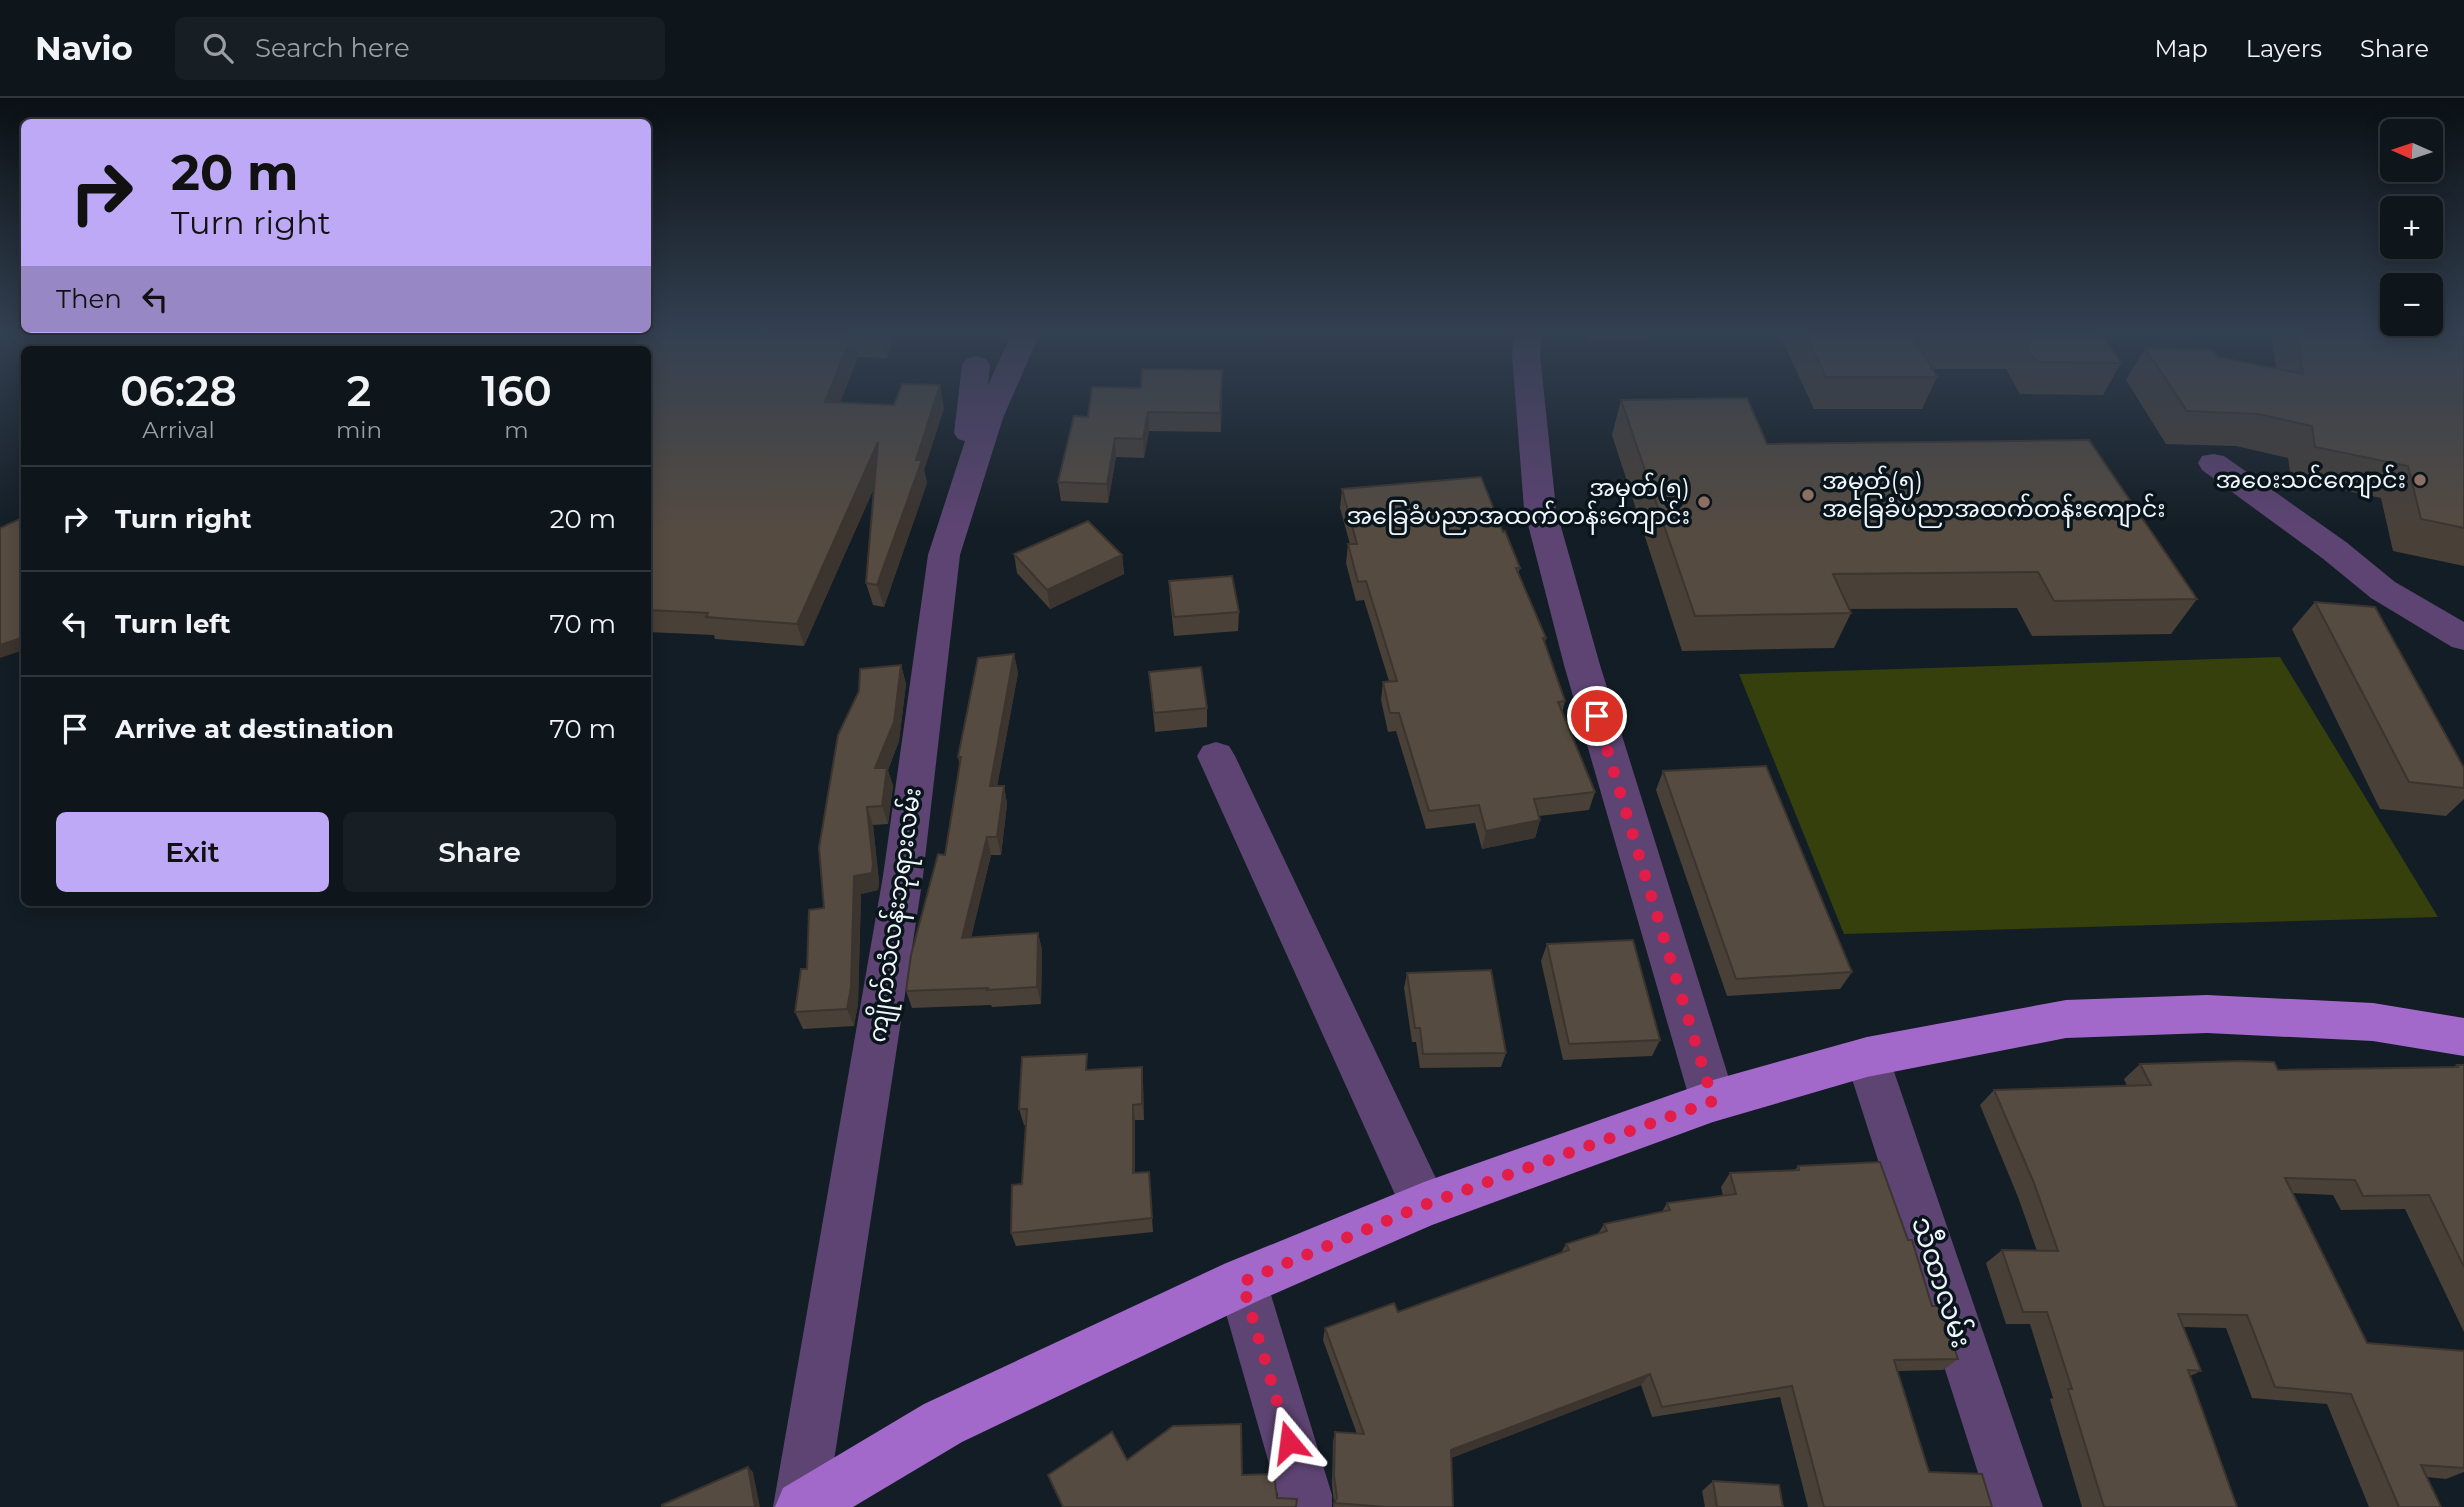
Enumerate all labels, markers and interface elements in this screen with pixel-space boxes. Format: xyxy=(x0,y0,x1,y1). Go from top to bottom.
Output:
search box xyxy=(175,17,665,80)
text: Navio xyxy=(35,28,133,68)
icon: search xyxy=(199,29,237,67)
text: Search here xyxy=(255,32,410,64)
text: Map xyxy=(2154,34,2208,63)
text: Layers xyxy=(2246,34,2322,63)
text: Share xyxy=(2360,34,2429,63)
north arrow xyxy=(2380,119,2443,182)
map controls xyxy=(2380,119,2443,336)
text: 20 m xyxy=(171,143,298,202)
icon: right xyxy=(56,147,147,238)
button: + xyxy=(2380,196,2443,259)
text: Turn right xyxy=(171,203,331,242)
button: − xyxy=(2380,273,2443,336)
icon: left xyxy=(136,280,174,318)
text: Then xyxy=(56,283,122,315)
text: 06:28 xyxy=(120,365,237,417)
text: 2 xyxy=(347,365,371,417)
text: 160 xyxy=(481,365,552,417)
text: Arrival xyxy=(142,416,215,444)
text: min xyxy=(336,416,382,444)
text: m xyxy=(504,416,529,444)
place label: အဝေးသင်ကျောင်း xyxy=(2216,464,2406,499)
place label: အမုတ်(၅) အခြေခံပညာအထက်တန်းကျောင်း xyxy=(1822,465,2166,528)
place label: အမှတ်(၅) အခြေခံပညာအထက်တန်းကျောင်း xyxy=(1346,472,1690,535)
marker: အဝေးသင်ကျောင်း xyxy=(2412,472,2428,488)
marker: အမုတ်(၅) အခြေခံပညာအထက်တန်းကျောင်း xyxy=(1800,487,1816,503)
marker: အမှတ်(၅) အခြေခံပညာအထက်တန်းကျောင်း xyxy=(1696,494,1712,510)
icon: right xyxy=(56,500,94,538)
text: Turn right xyxy=(115,503,251,535)
text: 20 m xyxy=(550,503,616,535)
icon: left xyxy=(56,605,94,643)
text: Turn left xyxy=(115,608,231,640)
text: 70 m xyxy=(550,608,616,640)
pin xyxy=(1567,686,1627,746)
icon: arrive xyxy=(1578,697,1616,735)
icon: arrive xyxy=(56,710,94,748)
text: Arrive at destination xyxy=(115,713,394,745)
text: 70 m xyxy=(550,713,616,745)
street label: ကျိုက်သံလန်းဘုရားလမ်း xyxy=(861,786,932,1045)
button: Exit xyxy=(56,812,329,892)
button: Share xyxy=(343,812,616,892)
street label: သီထာလမ်း xyxy=(1905,1212,1980,1352)
position arrow xyxy=(1252,1405,1326,1479)

